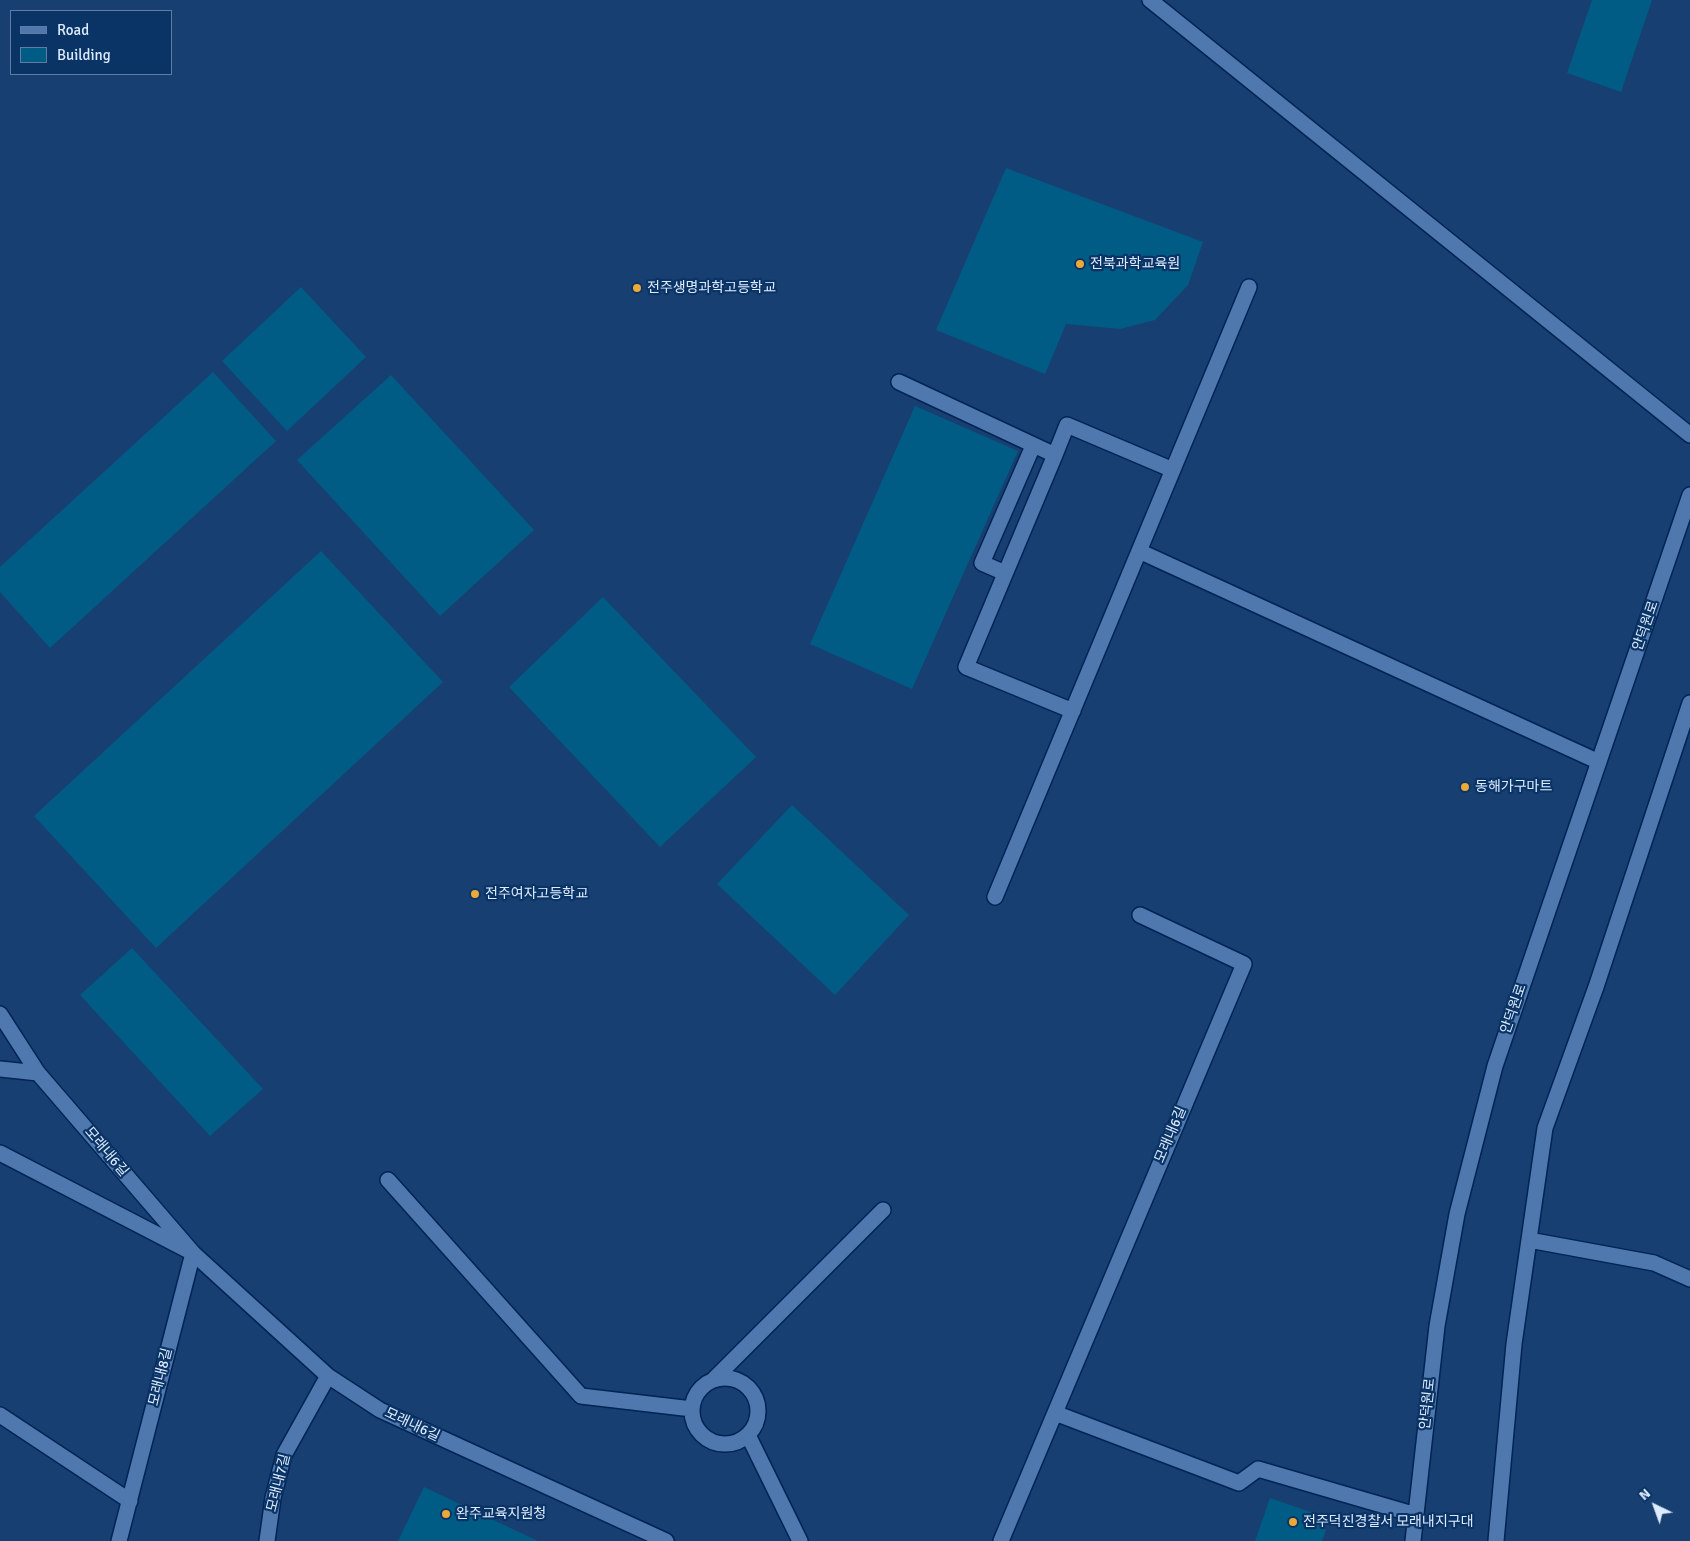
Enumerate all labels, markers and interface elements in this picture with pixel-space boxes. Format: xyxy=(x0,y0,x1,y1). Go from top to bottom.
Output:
legend xyxy=(10,10,172,75)
text: Road xyxy=(57,21,89,39)
text: Building xyxy=(57,46,111,64)
place label: 전북과학교육원 xyxy=(1090,256,1180,272)
marker: 전북과학교육원 xyxy=(1074,258,1086,270)
place label: 전주생명과학고등학교 xyxy=(647,280,776,296)
marker: 전주생명과학고등학교 xyxy=(631,282,643,294)
street label: 안덕원로 xyxy=(1630,599,1662,653)
place label: 동해가구마트 xyxy=(1475,779,1552,795)
marker: 동해가구마트 xyxy=(1459,781,1471,793)
place label: 전주여자고등학교 xyxy=(485,886,588,902)
marker: 전주여자고등학교 xyxy=(469,888,481,900)
street label: 안덕원로 xyxy=(1498,982,1530,1036)
street label: 모래내6길 xyxy=(1152,1105,1190,1165)
street label: 모래내6길 xyxy=(81,1124,131,1180)
street label: 모래내8길 xyxy=(146,1346,176,1408)
street label: 안덕원로 xyxy=(1417,1378,1439,1430)
street label: 모래내6길 xyxy=(382,1405,442,1445)
street label: 모래내7길 xyxy=(264,1452,294,1514)
north arrow xyxy=(1630,1481,1680,1531)
text: N xyxy=(1635,1485,1654,1504)
place label: 완주교육지원청 xyxy=(456,1506,546,1522)
marker: 완주교육지원청 xyxy=(440,1508,452,1520)
place label: 전주덕진경찰서 모래내지구대 xyxy=(1303,1514,1474,1530)
marker: 전주덕진경찰서 모래내지구대 xyxy=(1287,1516,1299,1528)

